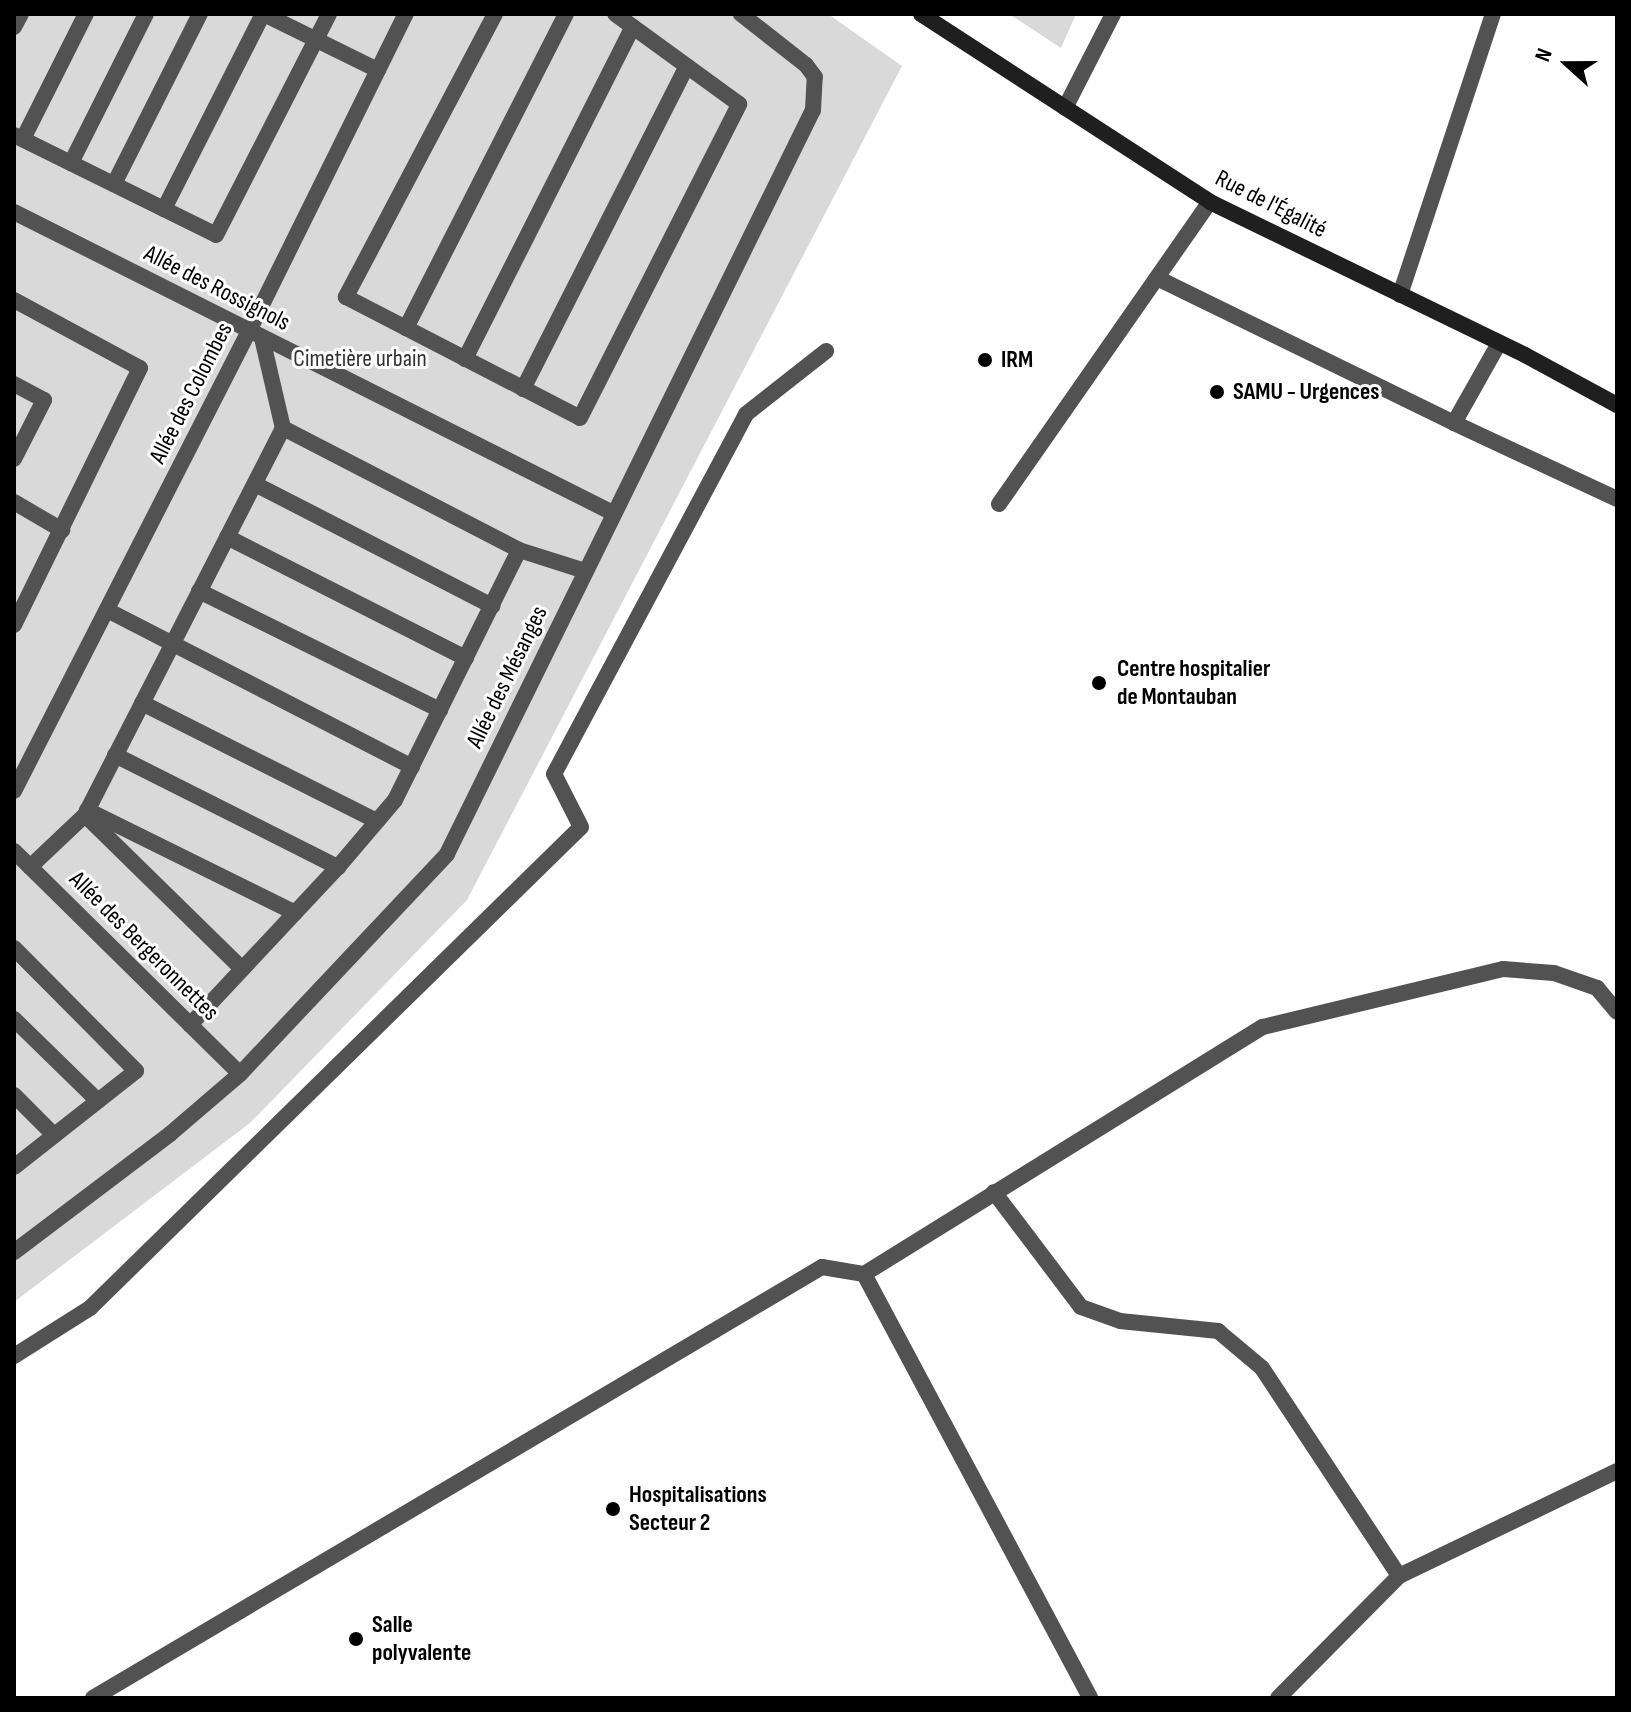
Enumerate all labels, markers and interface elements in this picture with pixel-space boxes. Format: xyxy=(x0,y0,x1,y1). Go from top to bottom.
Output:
north arrow xyxy=(1527,24,1607,104)
text: N xyxy=(1529,45,1559,66)
street label: Rue de l'Égalité xyxy=(1211,164,1331,244)
street label: Allée des Rossignols xyxy=(139,239,295,337)
street label: Allée des Colombes xyxy=(143,318,239,468)
park label: Cimetière urbain xyxy=(293,345,427,373)
place label: IRM xyxy=(1001,346,1033,374)
marker: IRM xyxy=(976,351,994,369)
place label: SAMU - Urgences xyxy=(1233,378,1379,406)
marker: SAMU - Urgences xyxy=(1208,383,1226,401)
street label: Allée des Mésanges xyxy=(460,601,554,753)
place label: Centre hospitalier de Montauban xyxy=(1117,655,1270,711)
marker: Centre hospitalier de Montauban xyxy=(1088,672,1110,694)
street label: Allée des Bergeronnettes xyxy=(63,865,225,1027)
place label: Hospitalisations Secteur 2 xyxy=(629,1481,767,1537)
marker: Hospitalisations Secteur 2 xyxy=(604,1500,622,1518)
place label: Salle polyvalente xyxy=(372,1611,471,1667)
marker: Salle polyvalente xyxy=(347,1630,365,1648)

